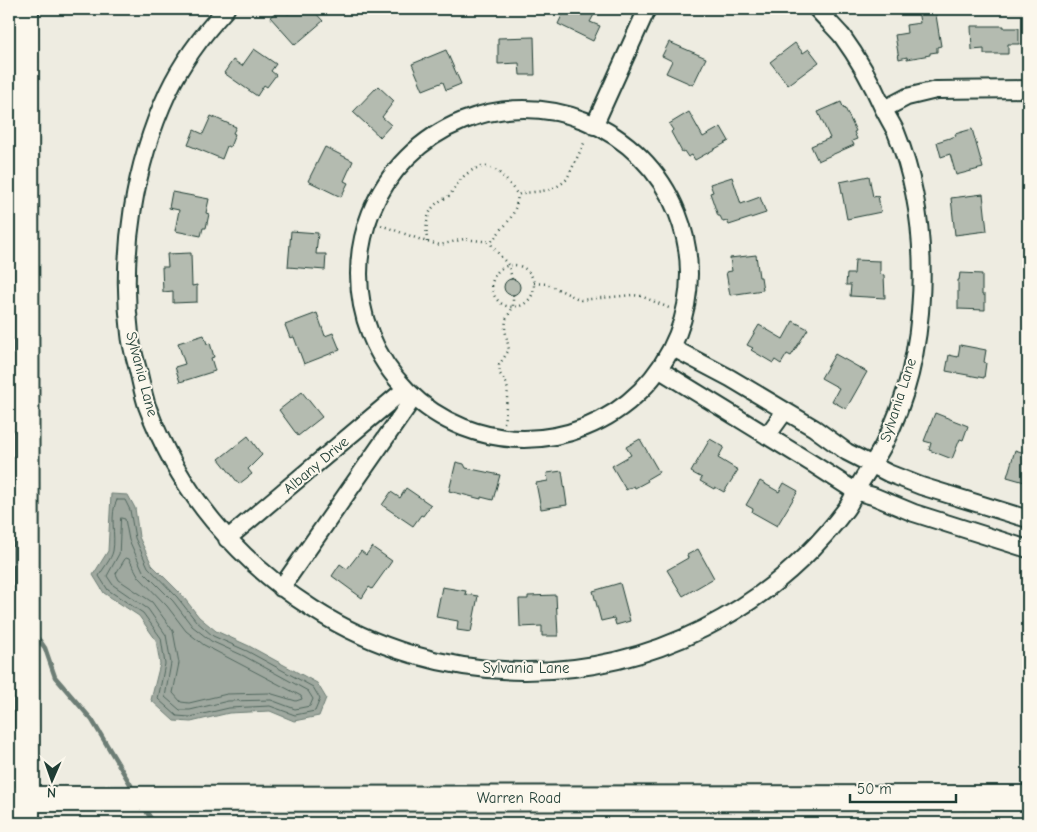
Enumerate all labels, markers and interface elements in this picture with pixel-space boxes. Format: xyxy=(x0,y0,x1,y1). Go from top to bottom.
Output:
street label: Sylvania Lane xyxy=(122,330,162,419)
street label: Sylvania Lane xyxy=(876,355,920,444)
street label: Albany Drive xyxy=(280,432,353,498)
street label: Sylvania Lane xyxy=(482,659,570,677)
north arrow xyxy=(28,754,78,804)
scale bar xyxy=(850,772,956,804)
text: 50 m xyxy=(857,780,892,798)
text: N xyxy=(47,784,56,801)
street label: Warren Road xyxy=(477,789,561,807)

